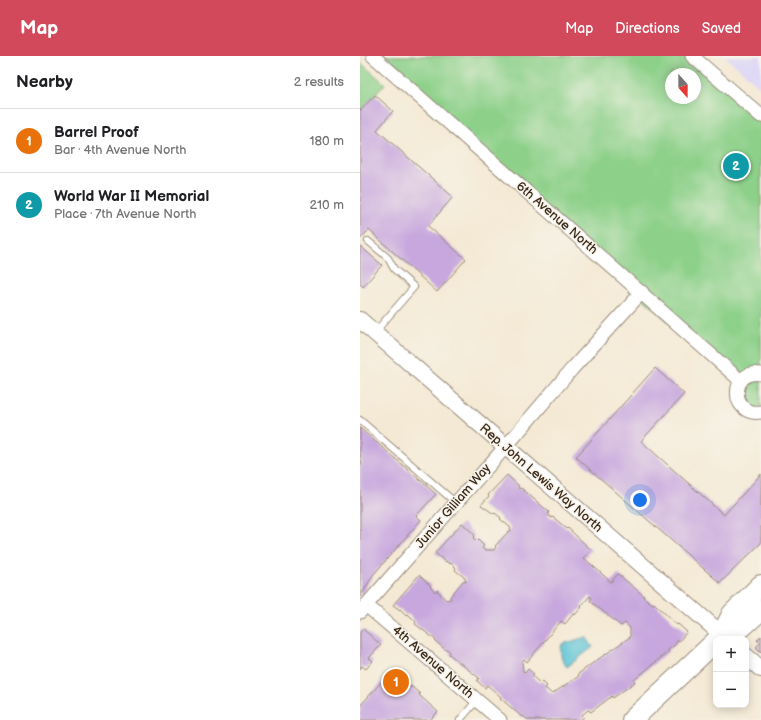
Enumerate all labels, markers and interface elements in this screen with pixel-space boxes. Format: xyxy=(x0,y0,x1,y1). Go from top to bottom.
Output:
text: Map xyxy=(20,17,58,40)
text: Map xyxy=(565,20,593,37)
text: Directions xyxy=(615,20,680,37)
text: Saved xyxy=(702,20,741,37)
north arrow xyxy=(665,68,701,104)
text: Nearby xyxy=(16,72,73,92)
text: 2 results xyxy=(294,74,344,90)
text: Barrel Proof xyxy=(54,123,139,142)
text: 1 xyxy=(26,133,32,149)
text: 180 m xyxy=(309,133,344,149)
text: Bar · 4th Avenue North xyxy=(54,142,186,158)
pin: 2 xyxy=(723,151,749,181)
street label: 6th Avenue North xyxy=(513,178,601,258)
text: World War II Memorial xyxy=(54,187,209,206)
text: 2 xyxy=(25,197,33,213)
text: 210 m xyxy=(310,197,344,213)
text: Place · 7th Avenue North xyxy=(54,206,197,222)
street label: Rep. John Lewis Way North xyxy=(476,420,606,536)
street label: Junior Gilliam Way xyxy=(412,460,494,552)
your location xyxy=(630,490,650,510)
street label: 4th Avenue North xyxy=(389,622,477,702)
map controls xyxy=(713,636,749,708)
button: + xyxy=(713,636,749,672)
pin: 1 xyxy=(383,667,409,697)
button: − xyxy=(713,672,749,708)

